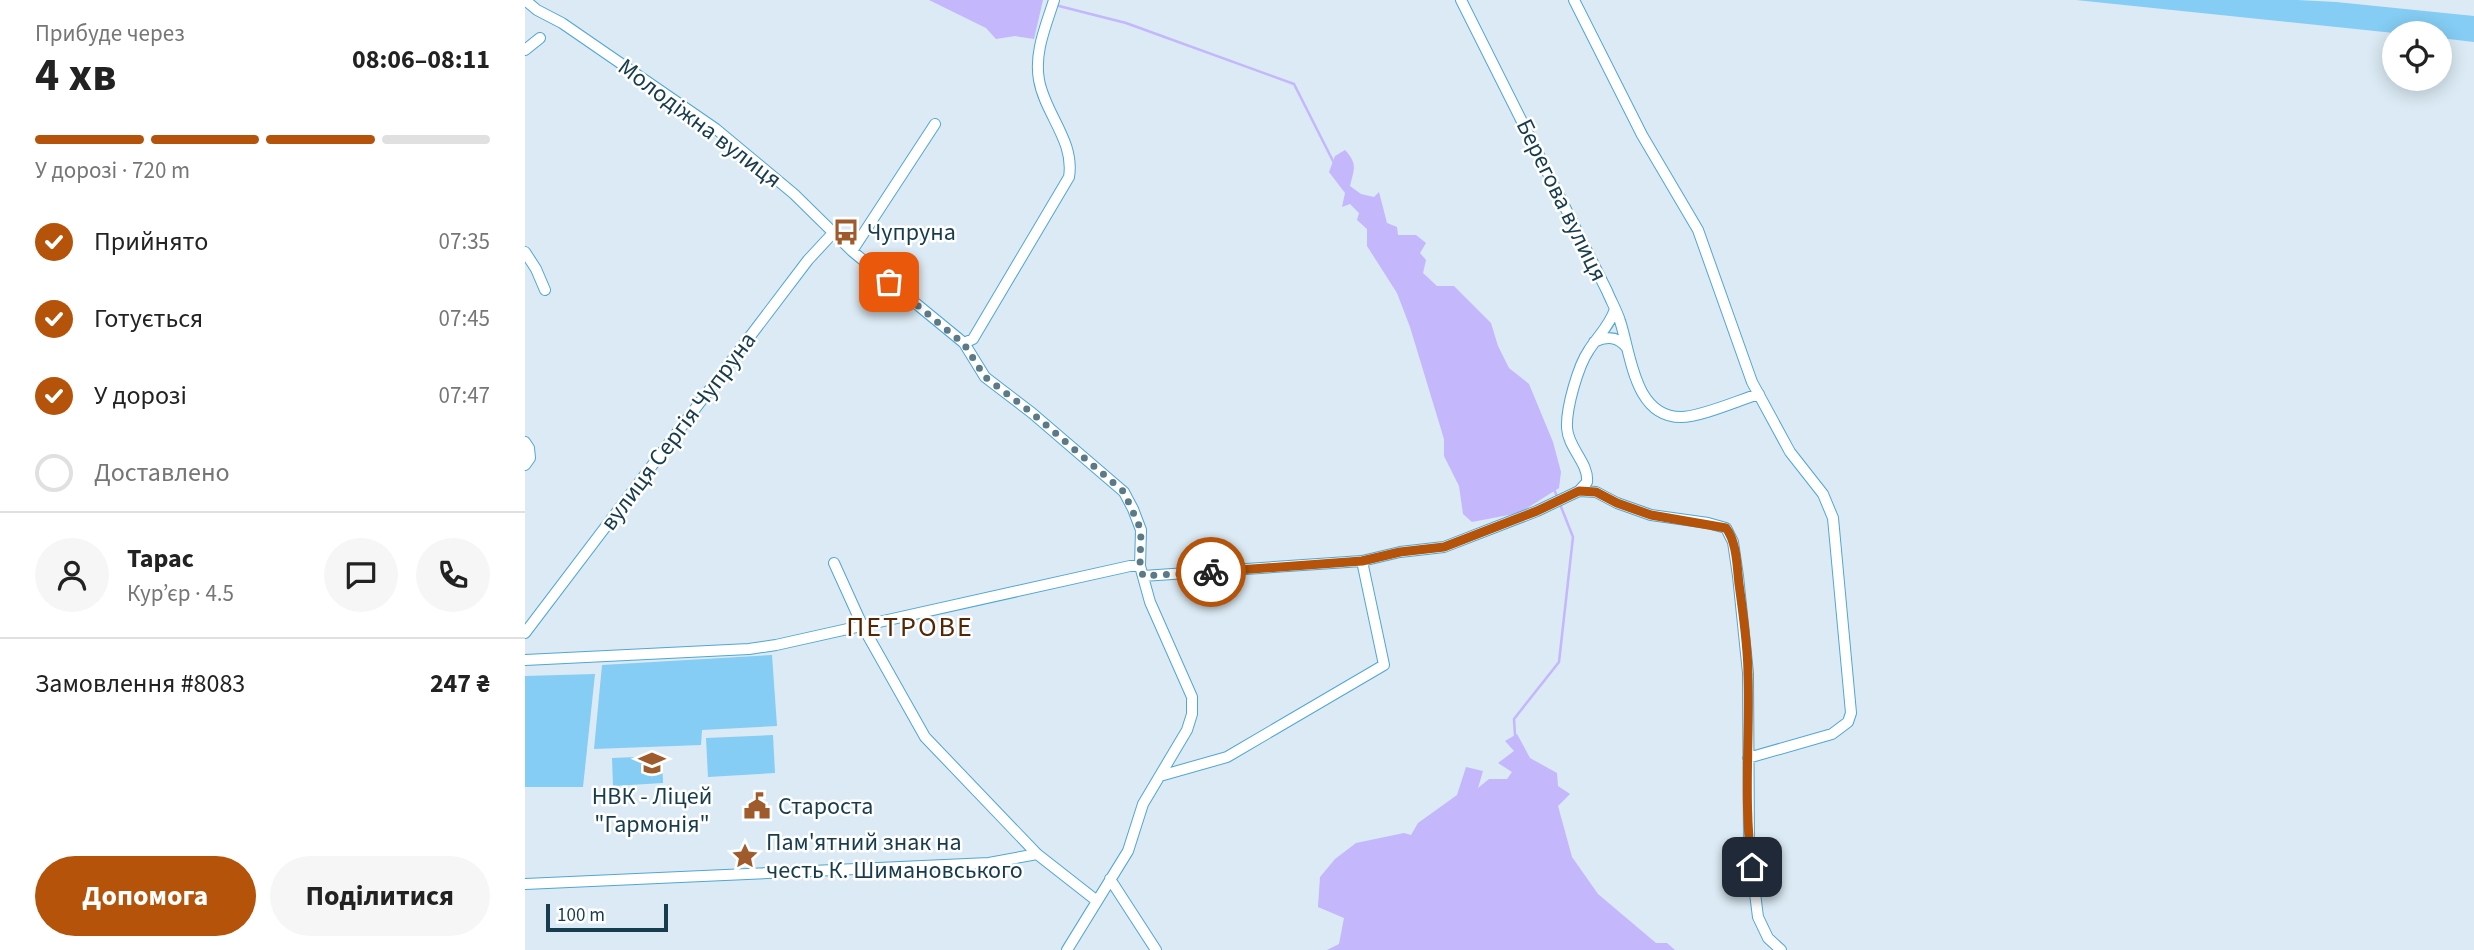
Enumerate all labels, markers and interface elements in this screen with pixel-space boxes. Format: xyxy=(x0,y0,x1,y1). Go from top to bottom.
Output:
text: Прибуде через xyxy=(35,17,185,50)
map controls xyxy=(2382,21,2452,91)
button: locate xyxy=(2382,21,2452,91)
text: 08:06–08:11 xyxy=(352,41,490,78)
text: 4 хв xyxy=(35,43,116,108)
street label: Молодіжна вулиця xyxy=(611,50,789,197)
street label: Берегова вулиця xyxy=(1507,113,1616,288)
text: У дорозі · 720 m xyxy=(35,154,190,187)
place label: Чупруна xyxy=(867,215,956,250)
bus stop icon: Чупруна xyxy=(831,217,861,247)
icon: check xyxy=(35,223,73,261)
text: Прийнято xyxy=(94,223,208,260)
text: 07:35 xyxy=(439,225,490,258)
pin xyxy=(859,252,919,312)
icon: bag xyxy=(870,263,908,301)
icon: check xyxy=(35,300,73,338)
text: Готується xyxy=(94,300,203,337)
text: 07:45 xyxy=(439,302,490,335)
street label: вулиця Сергія Чупруна xyxy=(592,325,765,538)
icon: check xyxy=(35,377,73,415)
text: У дорозі xyxy=(94,377,187,414)
text: 07:47 xyxy=(439,379,490,412)
text: Доставлено xyxy=(94,454,230,491)
courier xyxy=(1176,537,1246,607)
button: person xyxy=(35,538,109,612)
button: chat xyxy=(324,538,398,612)
button: phone xyxy=(416,538,490,612)
text: Тарас xyxy=(127,540,194,577)
icon: bike xyxy=(1192,553,1230,591)
text: Кур’єр · 4.5 xyxy=(127,577,234,610)
district label: ПЕТРОВЕ xyxy=(846,607,974,647)
text: Замовлення #8083 xyxy=(35,665,245,702)
text: 247 ₴ xyxy=(430,665,490,702)
school or university icon: НВК - Ліцей "Гармонія" xyxy=(637,748,667,778)
place label: НВК - Ліцей "Гармонія" xyxy=(592,779,712,842)
place label: Староста xyxy=(778,789,873,824)
public building icon: Староста xyxy=(742,791,772,821)
place label: Пам'ятний знак на честь К. Шимановського xyxy=(766,825,1023,888)
pin xyxy=(1722,837,1782,897)
place icon: Пам'ятний знак на честь К. Шимановського xyxy=(730,841,760,871)
icon: home xyxy=(1733,848,1771,886)
button: Допомога xyxy=(35,856,256,936)
button: Поділитися xyxy=(270,856,490,936)
scale bar xyxy=(546,901,669,933)
text: 100 m xyxy=(557,902,605,929)

